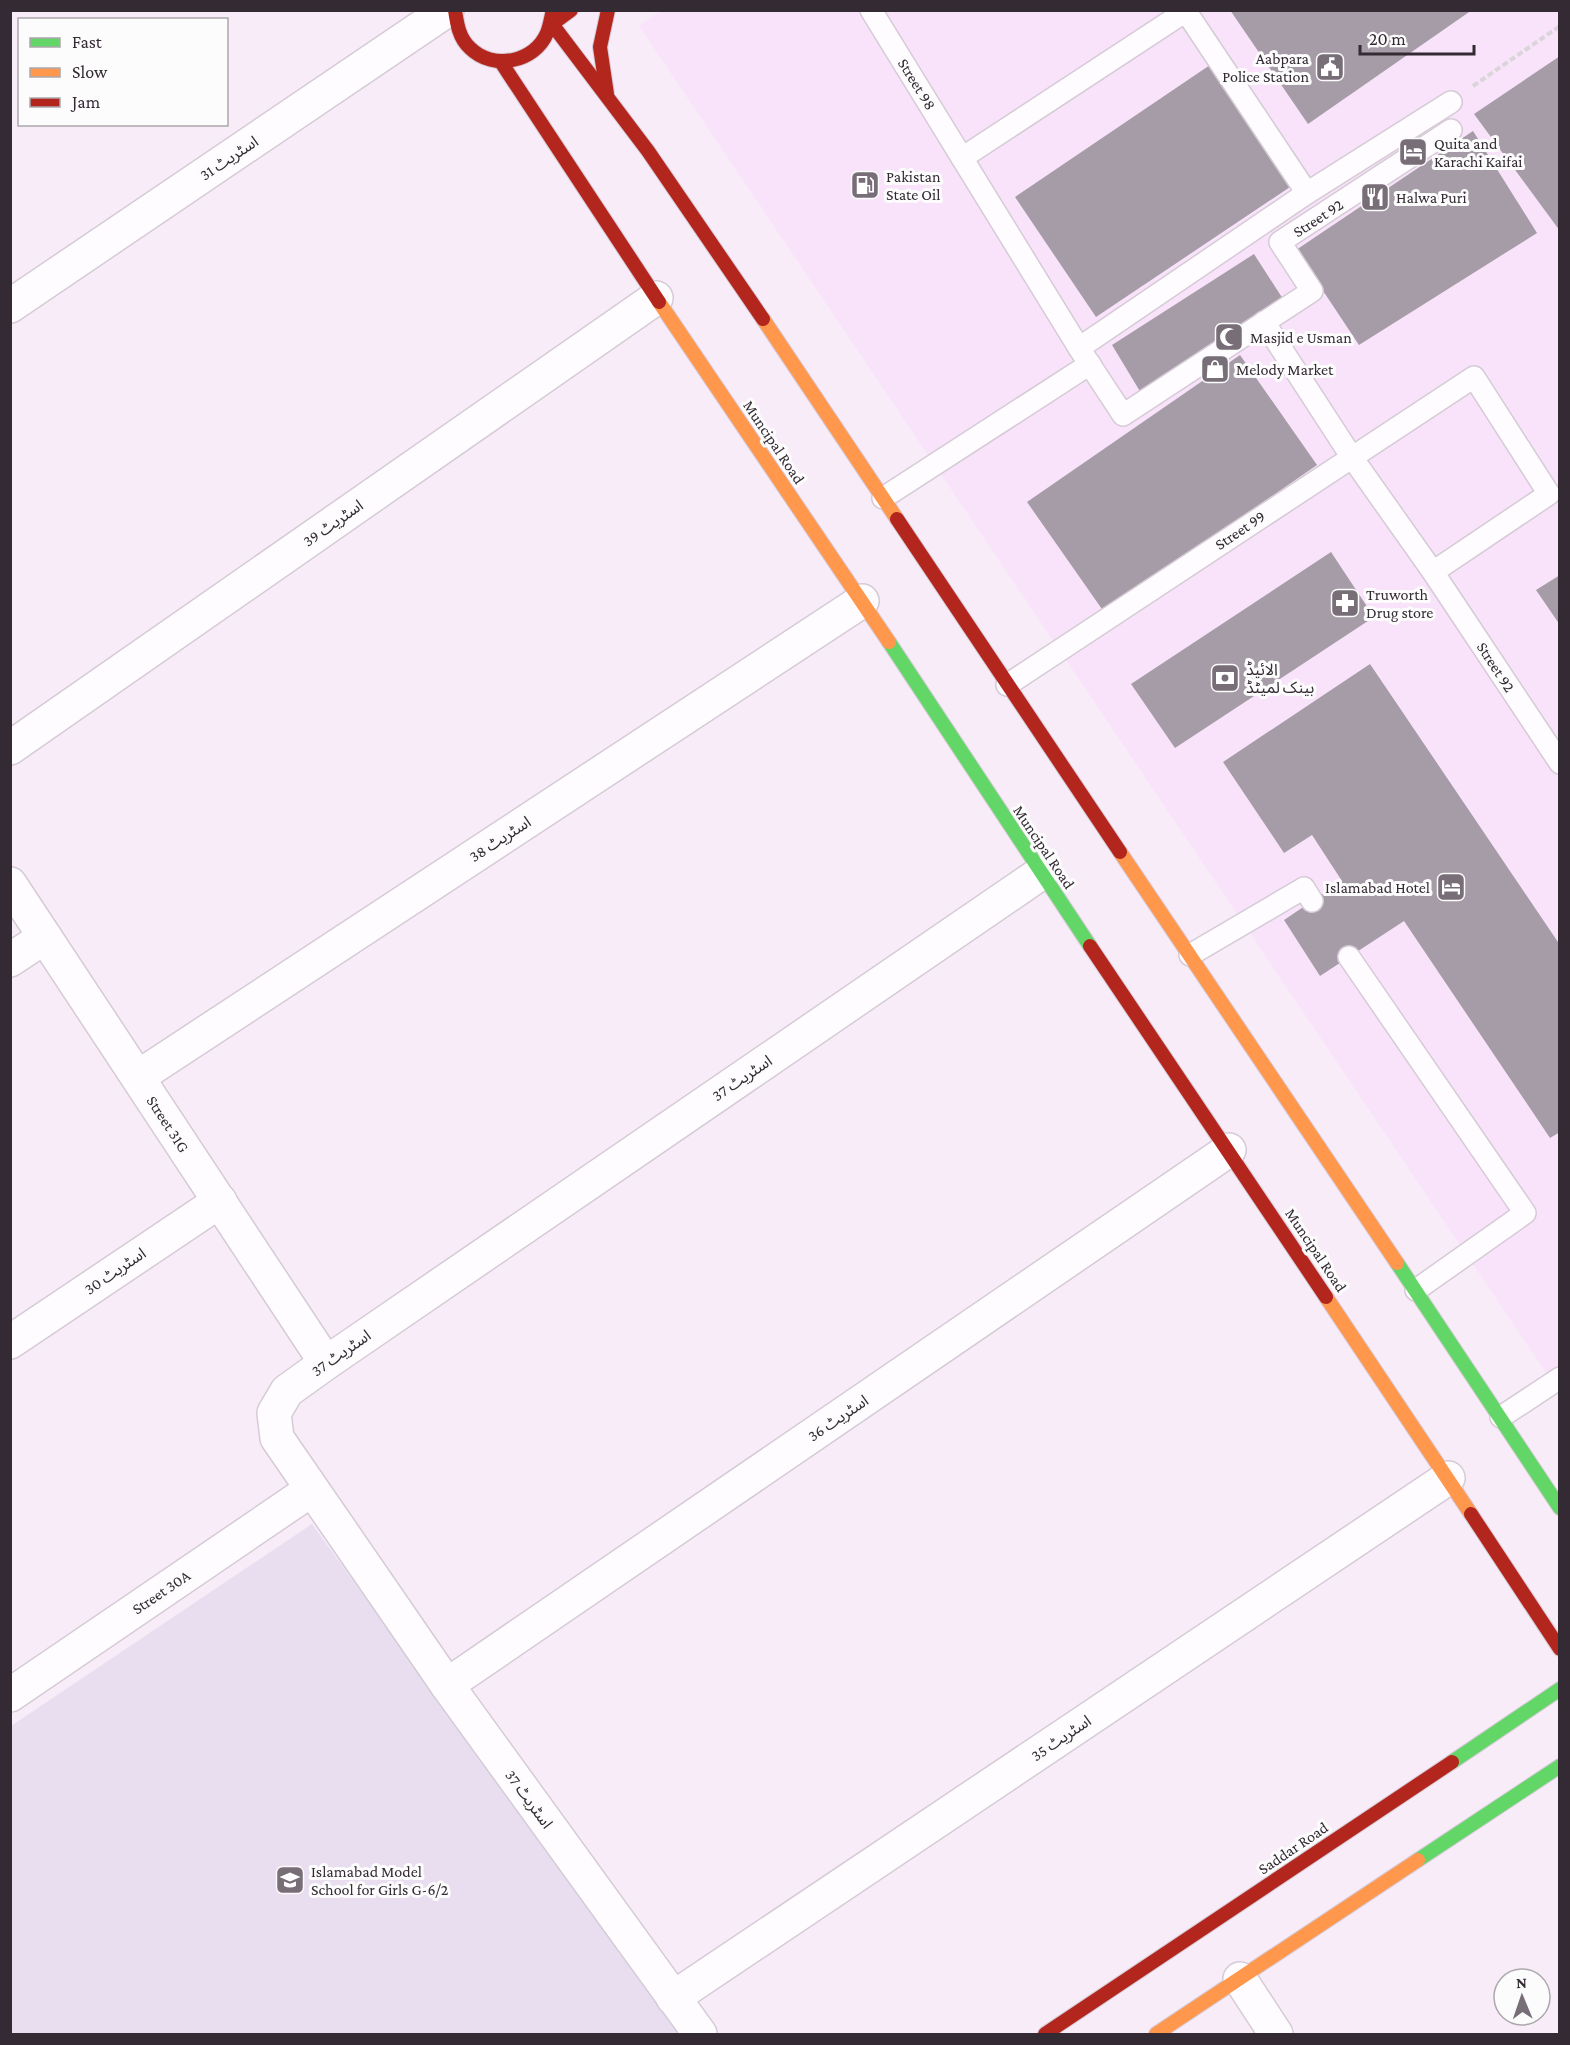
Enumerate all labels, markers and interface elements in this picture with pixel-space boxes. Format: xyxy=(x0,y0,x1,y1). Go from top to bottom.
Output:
legend xyxy=(18,18,228,126)
scale bar xyxy=(1360,18,1474,56)
text: 20 m xyxy=(1369,29,1406,49)
text: Fast xyxy=(72,32,103,52)
place label: Aabpara Police Station xyxy=(1222,50,1310,85)
public building icon: Aabpara Police Station xyxy=(1314,51,1346,83)
street label: Street 98 xyxy=(895,55,939,113)
text: Slow xyxy=(72,62,108,82)
text: Jam xyxy=(70,92,101,112)
street label: اسٹریٹ 31 xyxy=(197,132,262,184)
place label: Quita and Karachi Kaifai xyxy=(1434,135,1523,170)
hotel icon: Quita and Karachi Kaifai xyxy=(1397,136,1429,168)
place label: Pakistan State Oil xyxy=(886,168,941,203)
fuel station icon: Pakistan State Oil xyxy=(849,169,881,201)
restaurant icon: Halwa Puri xyxy=(1359,181,1391,213)
place label: Halwa Puri xyxy=(1396,189,1467,206)
street label: Street 92 xyxy=(1290,195,1346,240)
mosque icon: Masjid e Usman xyxy=(1213,321,1245,353)
place label: Masjid e Usman xyxy=(1250,329,1352,347)
shop icon: Melody Market xyxy=(1199,353,1231,385)
place label: Melody Market xyxy=(1236,361,1334,379)
street label: Muncipal Road xyxy=(739,397,808,488)
street label: اسٹریٹ 39 xyxy=(300,496,367,551)
street label: Street 99 xyxy=(1212,507,1268,553)
place label: Truworth Drug store xyxy=(1366,586,1433,622)
pharmacy icon: Truworth Drug store xyxy=(1329,587,1361,619)
street label: Street 92 xyxy=(1474,639,1519,695)
place label: الائیڈ بینک لمیٹڈ xyxy=(1246,660,1314,696)
bank icon: الائیڈ بینک لمیٹڈ xyxy=(1209,662,1241,694)
street label: Muncipal Road xyxy=(1009,802,1078,893)
street label: اسٹریٹ 38 xyxy=(466,813,534,866)
hotel icon: Islamabad Hotel xyxy=(1435,871,1467,903)
place label: Islamabad Hotel xyxy=(1325,879,1430,896)
street label: اسٹریٹ 37 xyxy=(709,1052,776,1105)
street label: Street 31G xyxy=(144,1093,192,1155)
street label: Muncipal Road xyxy=(1281,1205,1350,1296)
street label: اسٹریٹ 30 xyxy=(81,1244,149,1298)
street label: اسٹریٹ 37 xyxy=(308,1326,374,1380)
street label: اسٹریٹ 36 xyxy=(805,1392,872,1445)
street label: Street 30A xyxy=(129,1566,194,1618)
street label: اسٹریٹ 35 xyxy=(1028,1712,1095,1765)
street label: اسٹریٹ 37 xyxy=(501,1766,556,1832)
street label: Saddar Road xyxy=(1255,1818,1332,1877)
place label: Islamabad Model School for Girls G-6/2 xyxy=(311,1863,449,1898)
school or university icon: Islamabad Model School for Girls G-6/2 xyxy=(274,1864,306,1896)
north arrow xyxy=(1492,1967,1552,2027)
text: N xyxy=(1516,1974,1527,1991)

